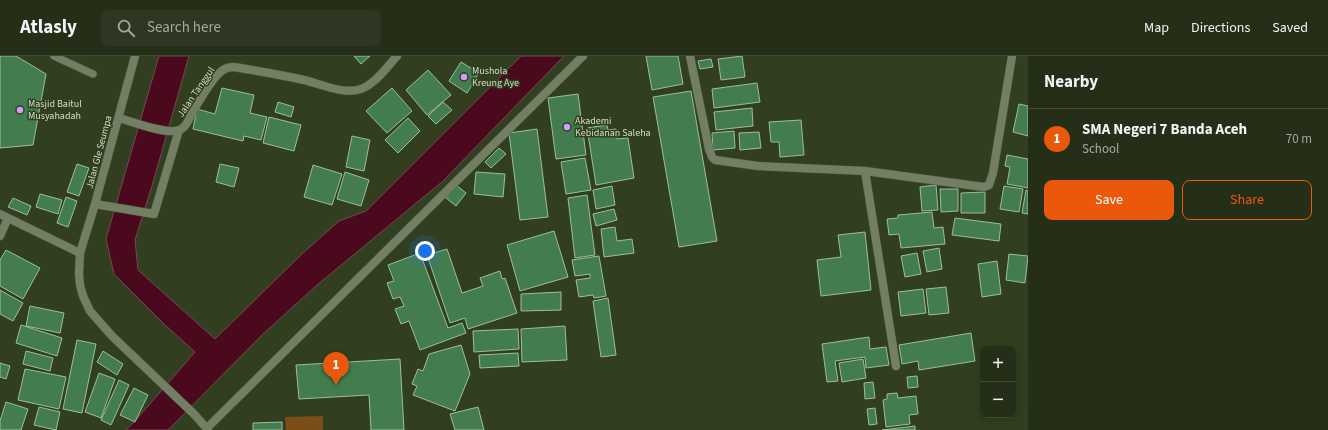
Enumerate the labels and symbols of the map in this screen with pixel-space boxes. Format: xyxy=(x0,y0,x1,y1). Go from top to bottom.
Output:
street label: Jalan Tanggul xyxy=(174,64,218,120)
place label: Mushola Kreung Aye xyxy=(472,64,519,90)
marker: Mushola Kreung Aye xyxy=(459,72,469,82)
place label: Masjid Baitul Musyahadah xyxy=(28,97,82,123)
marker: Masjid Baitul Musyahadah xyxy=(15,105,25,115)
street label: Jalan Gle Seumpa xyxy=(83,114,115,190)
place label: Akademi Kebidanan Saleha xyxy=(575,114,651,140)
marker: Akademi Kebidanan Saleha xyxy=(562,122,572,132)
your location xyxy=(415,241,435,261)
pin: 1 xyxy=(323,352,349,385)

